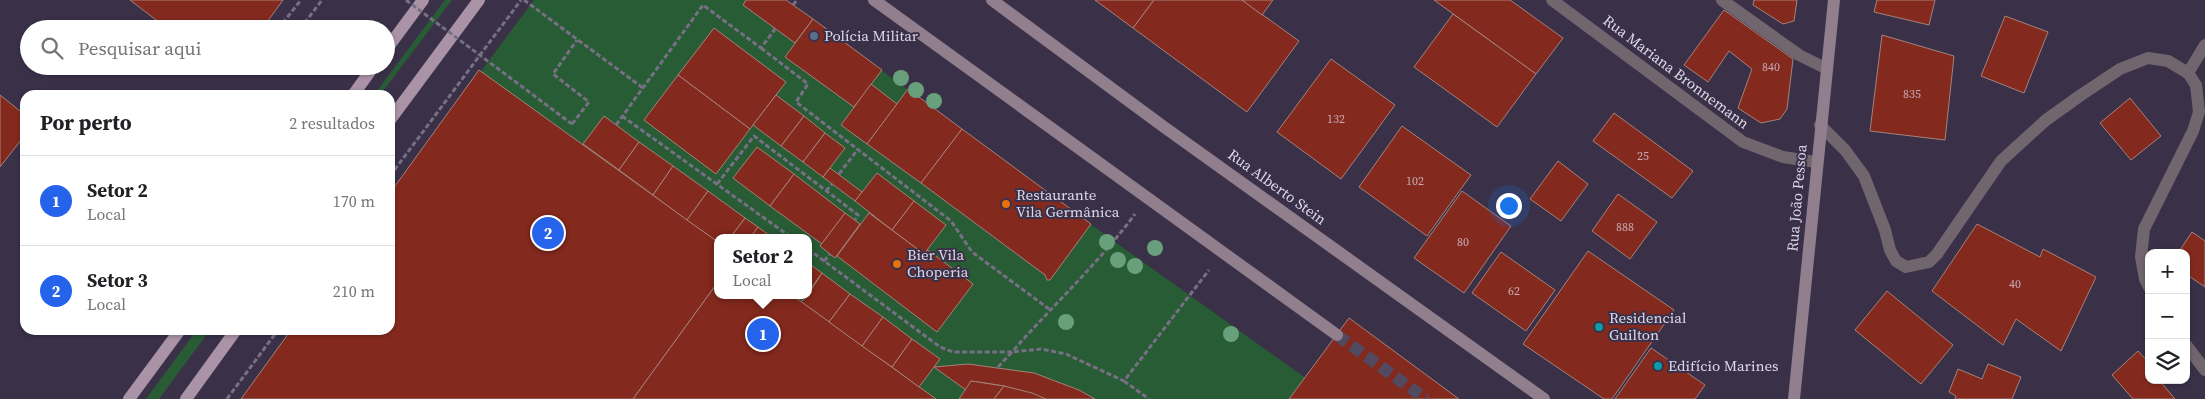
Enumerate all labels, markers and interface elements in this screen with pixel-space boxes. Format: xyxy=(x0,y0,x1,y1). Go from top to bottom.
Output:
street label: Rua Mariana Bronnemann xyxy=(1599,10,1754,133)
search box xyxy=(20,20,395,75)
place label: Polícia Militar xyxy=(824,25,919,46)
marker: Polícia Militar xyxy=(808,30,820,42)
icon: search xyxy=(38,34,66,62)
text: Pesquisar aqui xyxy=(78,35,201,61)
house number: 840 xyxy=(1762,59,1780,75)
house number: 835 xyxy=(1903,86,1921,102)
text: Por perto xyxy=(40,108,132,137)
house number: 132 xyxy=(1327,111,1345,127)
text: 2 resultados xyxy=(289,112,375,134)
street label: Rua João Pessoa xyxy=(1781,143,1812,252)
street label: Rua Alberto Stein xyxy=(1224,144,1331,229)
house number: 25 xyxy=(1637,148,1649,164)
house number: 102 xyxy=(1406,173,1424,189)
text: Setor 2 xyxy=(87,177,148,203)
place label: Restaurante Vila Germânica xyxy=(1016,184,1120,222)
text: 1 xyxy=(52,190,60,212)
text: 170 m xyxy=(333,190,375,212)
your location xyxy=(1496,193,1522,219)
marker: Restaurante Vila Germânica xyxy=(1000,198,1012,210)
text: Local xyxy=(87,203,126,225)
pin: 2 xyxy=(532,214,564,252)
house number: 888 xyxy=(1616,219,1634,235)
popup xyxy=(714,234,812,299)
house number: 80 xyxy=(1457,234,1469,250)
text: Setor 2 xyxy=(733,243,793,269)
place label: Bier Vila Choperia xyxy=(907,244,969,282)
map controls xyxy=(2145,249,2190,384)
button: + xyxy=(2145,249,2190,294)
marker: Bier Vila Choperia xyxy=(891,258,903,270)
text: Setor 3 xyxy=(87,267,148,293)
text: Local xyxy=(733,269,772,291)
house number: 40 xyxy=(2009,276,2021,292)
text: 2 xyxy=(52,280,60,302)
text: 210 m xyxy=(333,280,375,302)
house number: 62 xyxy=(1508,283,1520,299)
text: Local xyxy=(87,293,126,315)
button: − xyxy=(2145,294,2190,339)
place label: Residencial Guilton xyxy=(1609,307,1687,345)
pin: 1 xyxy=(747,315,779,353)
marker: Residencial Guilton xyxy=(1593,321,1605,333)
button: layers xyxy=(2145,339,2190,384)
place label: Edifício Marines xyxy=(1668,355,1779,376)
marker: Edifício Marines xyxy=(1652,360,1664,372)

